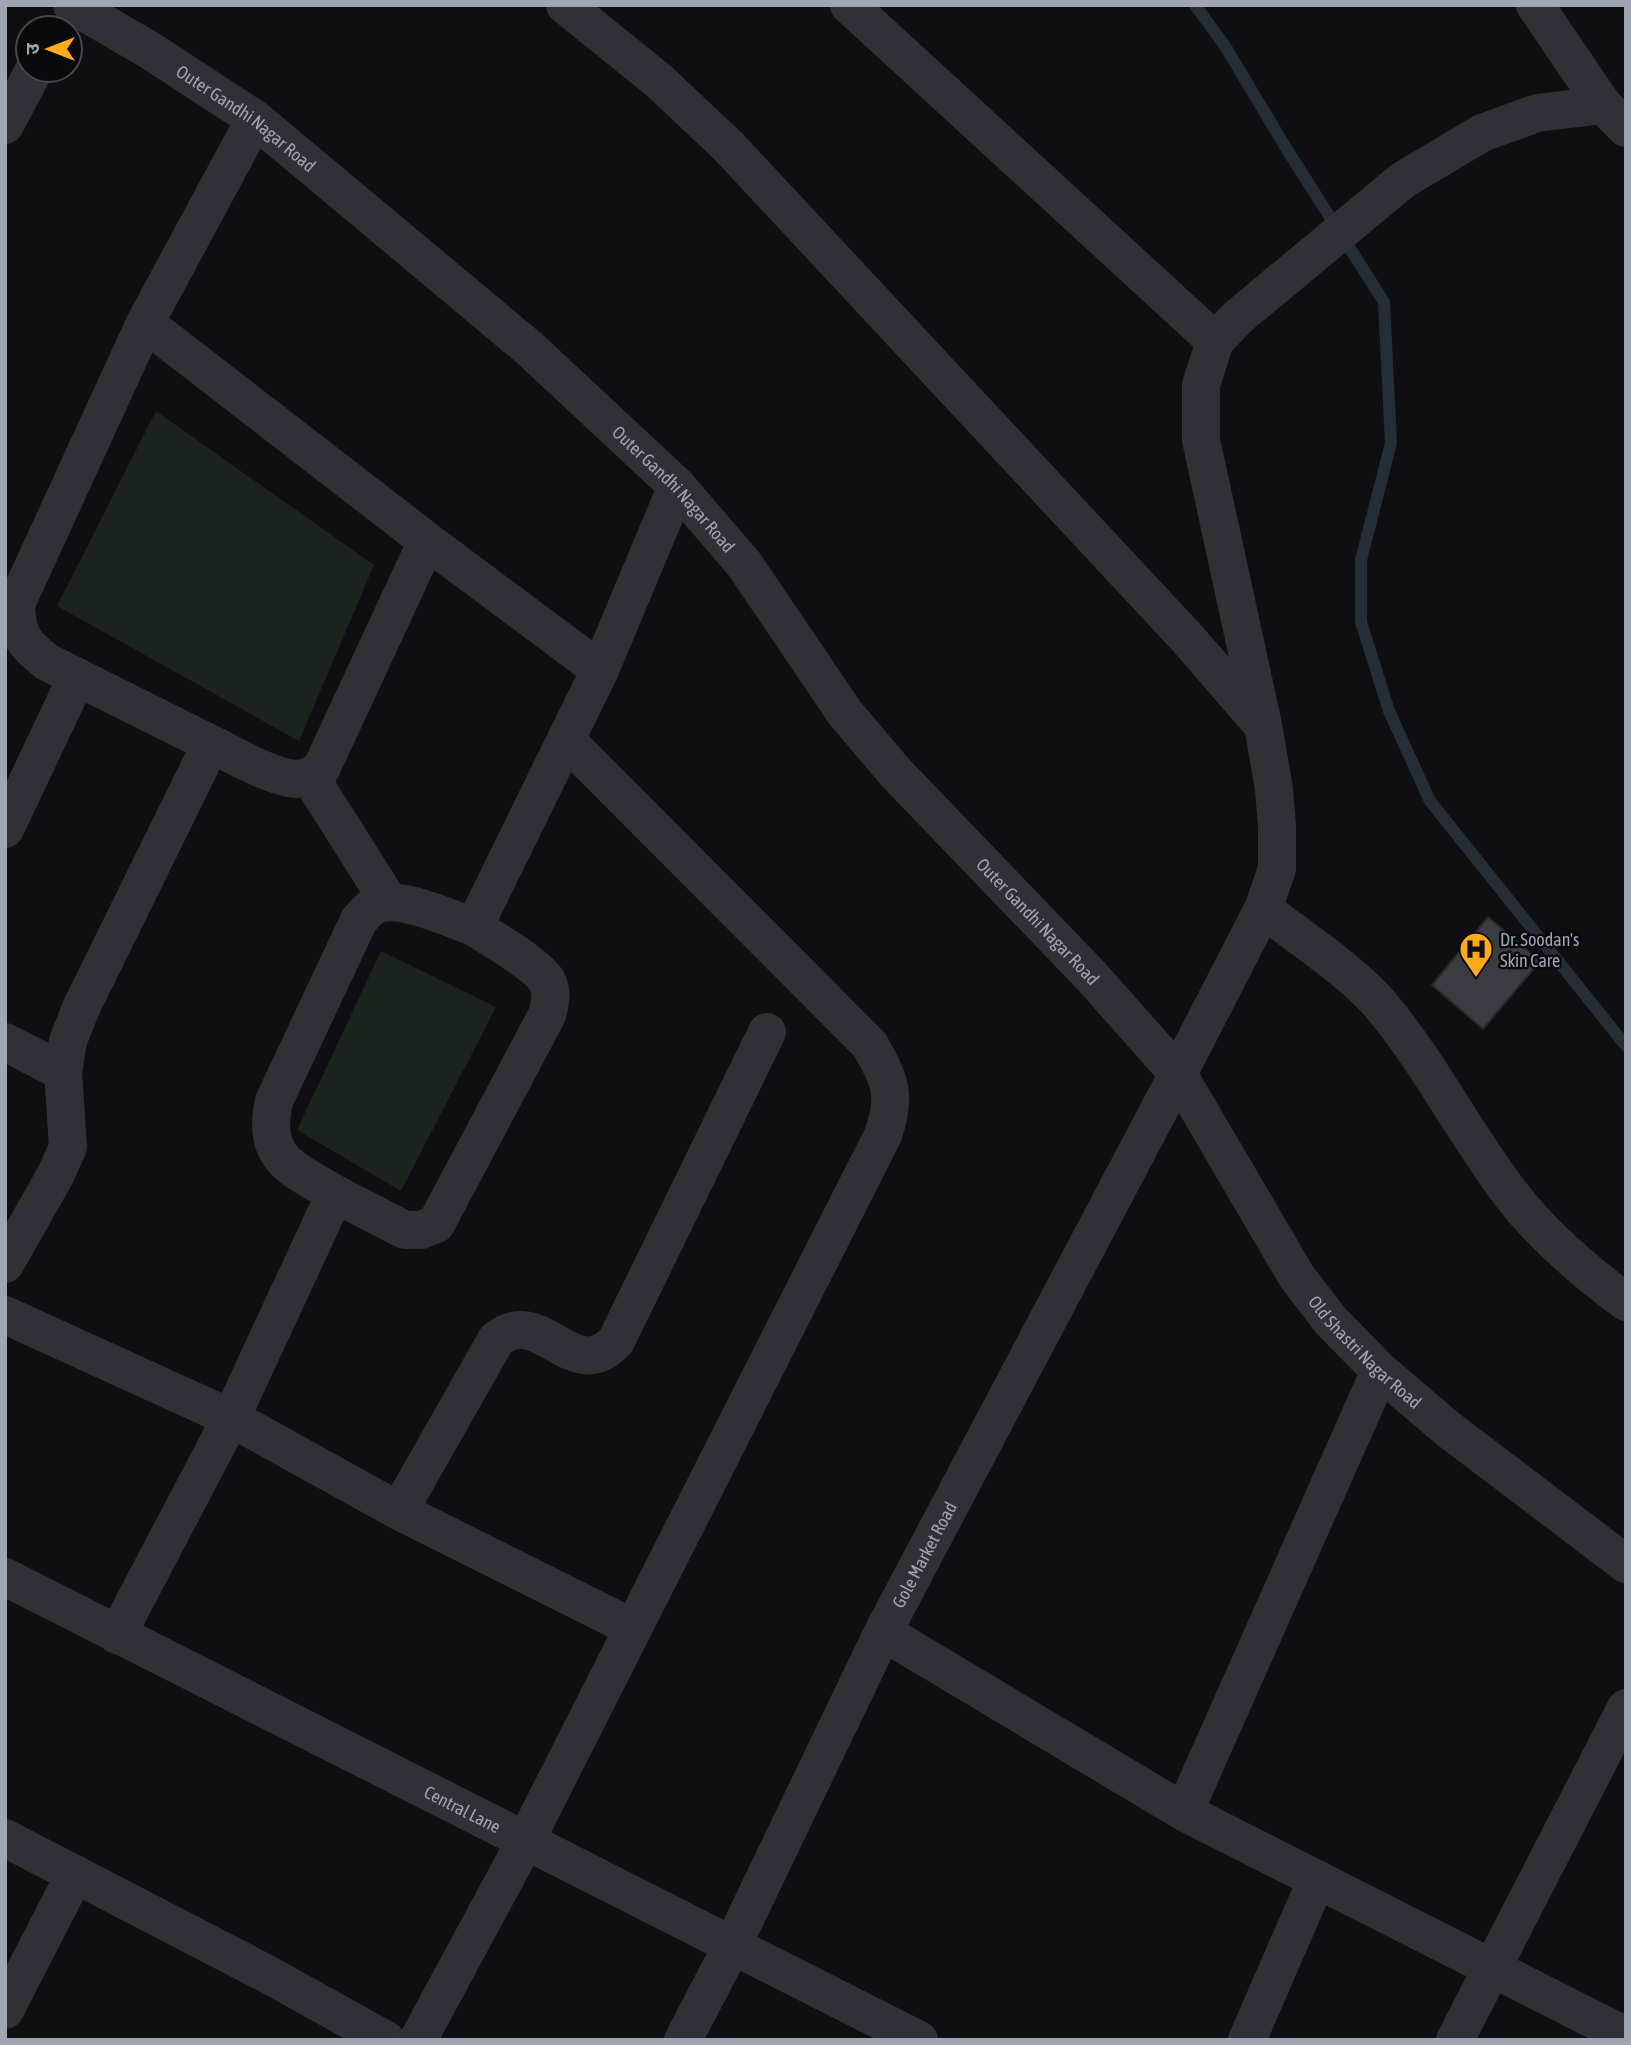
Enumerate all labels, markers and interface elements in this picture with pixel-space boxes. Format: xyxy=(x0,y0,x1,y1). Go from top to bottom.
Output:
north arrow xyxy=(14,14,84,84)
text: उ xyxy=(21,43,43,55)
street label: Outer Gandhi Nagar Road xyxy=(173,60,320,176)
street label: Outer Gandhi Nagar Road xyxy=(608,421,740,556)
street label: Outer Gandhi Nagar Road xyxy=(973,853,1104,989)
place label: Dr. Soodan's Skin Care xyxy=(1500,929,1579,971)
hospital icon: Dr. Soodan's Skin Care xyxy=(1457,930,1495,979)
street label: Old Shastri Nagar Road xyxy=(1304,1291,1426,1412)
street label: Gole Market Road xyxy=(887,1498,961,1611)
street label: Central Lane xyxy=(421,1781,504,1837)

